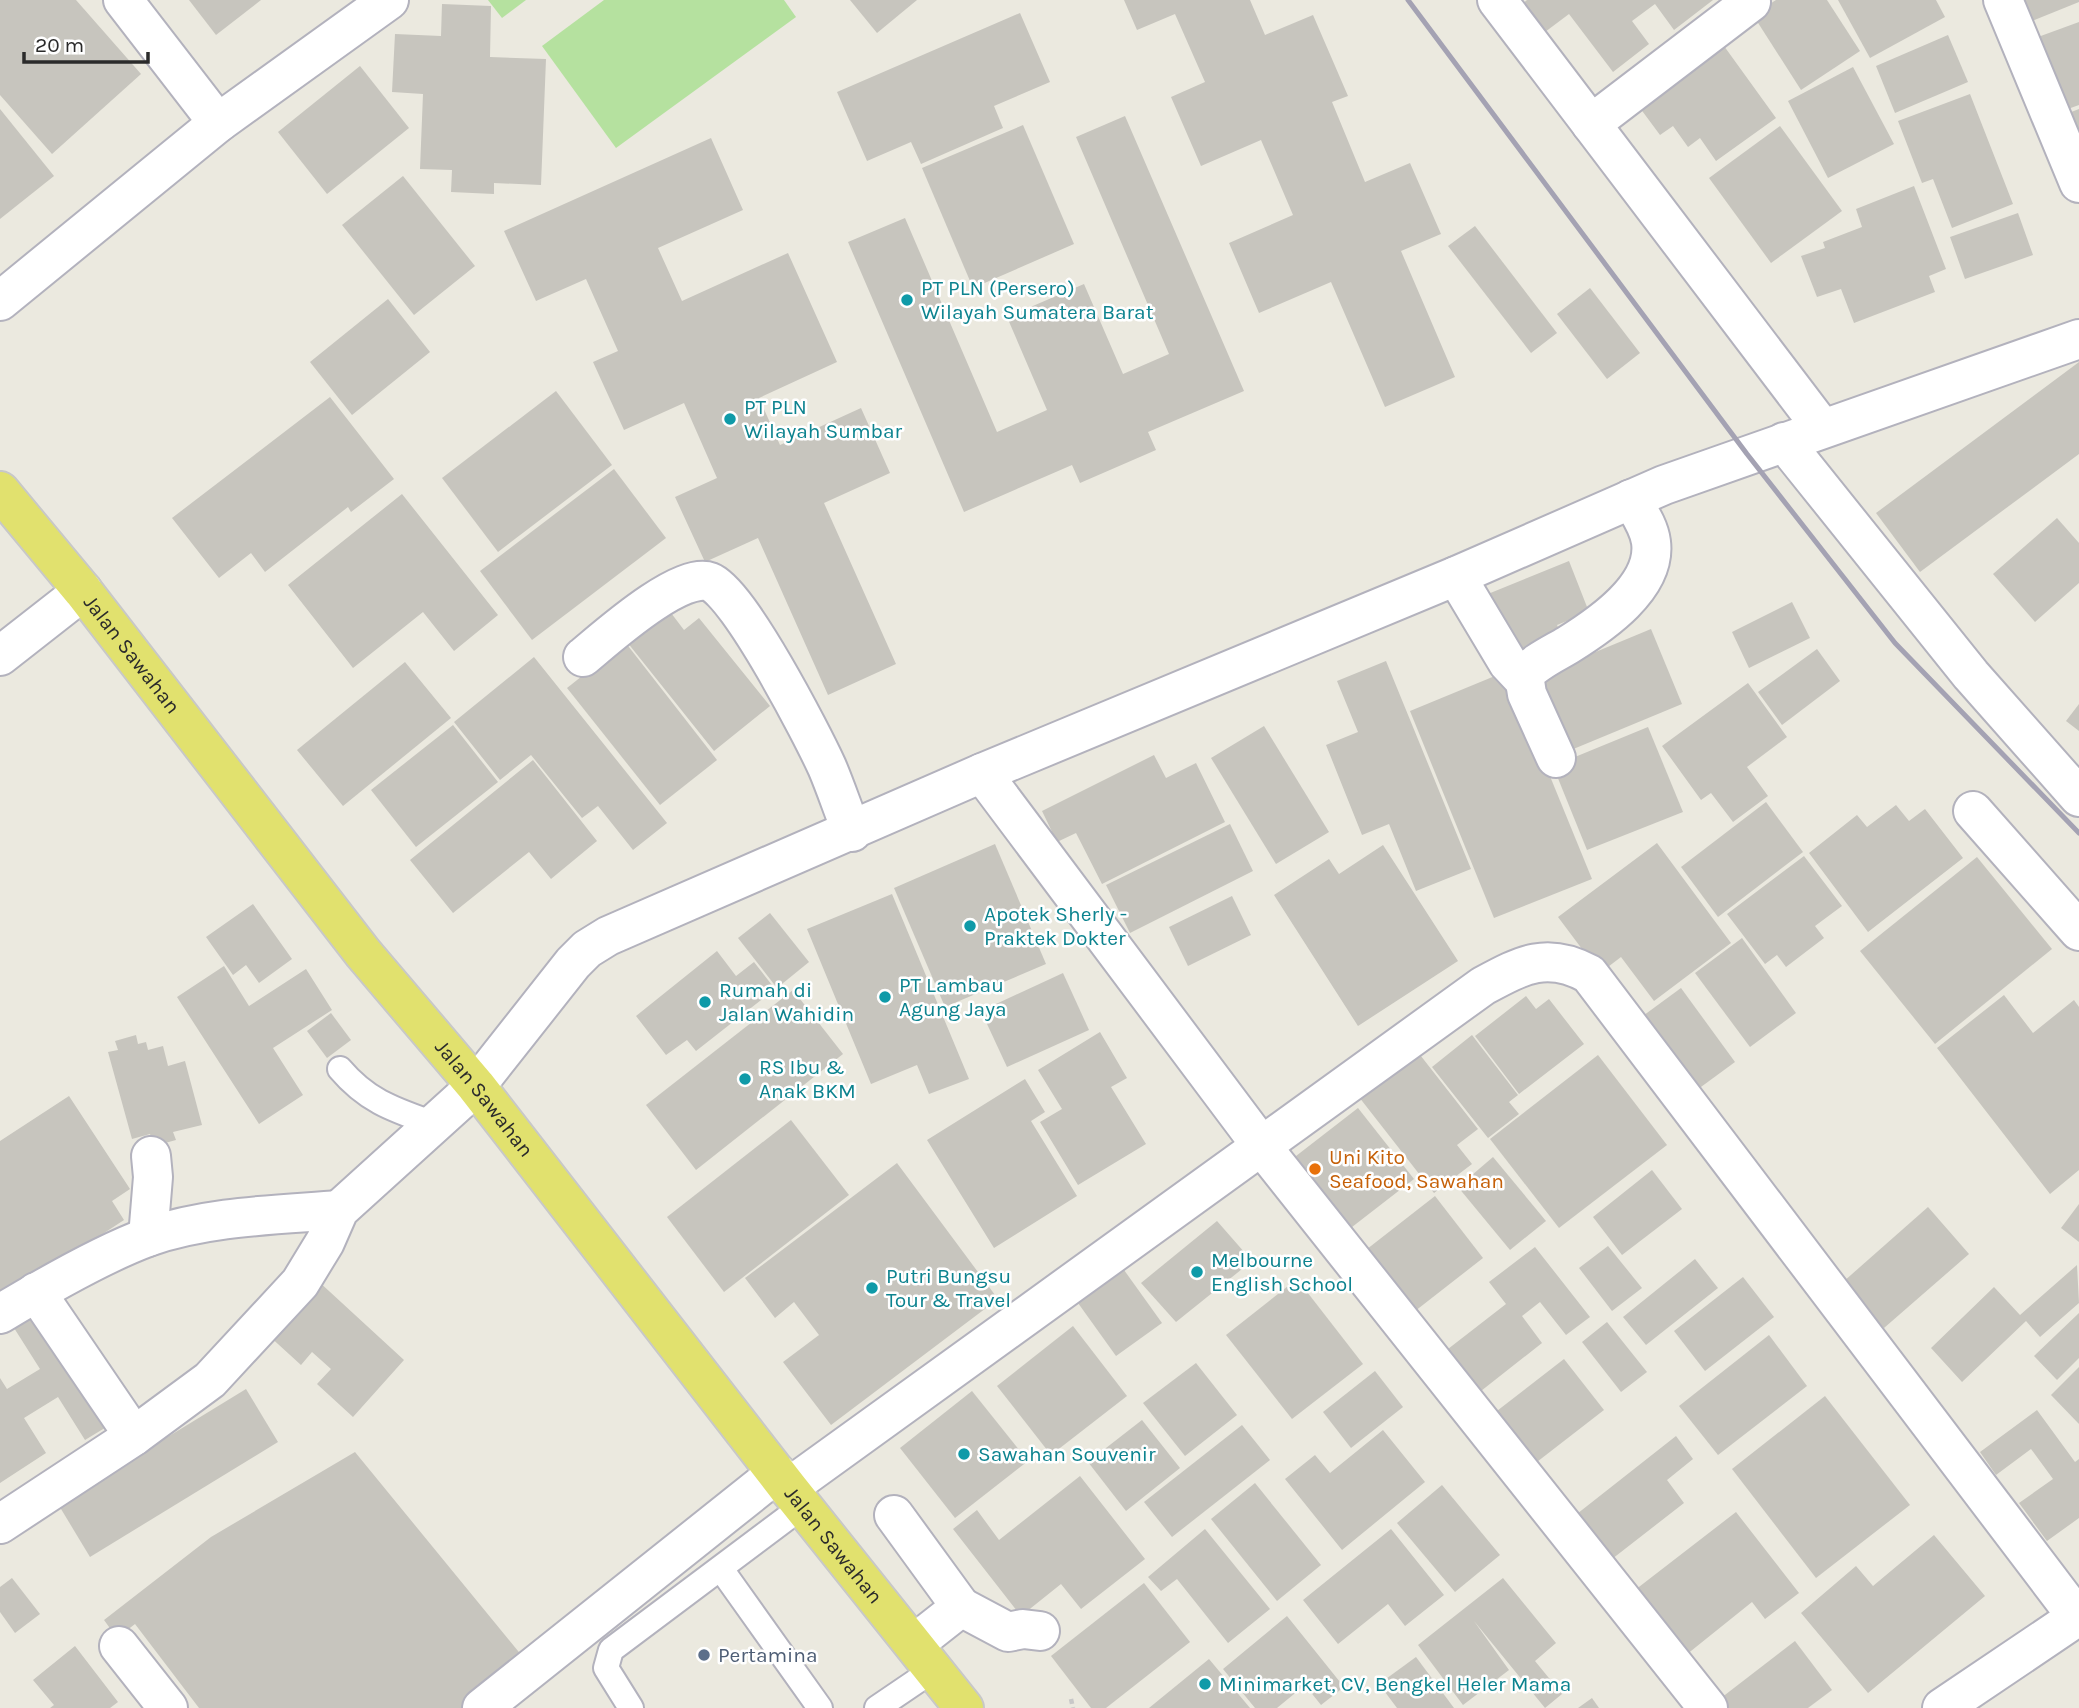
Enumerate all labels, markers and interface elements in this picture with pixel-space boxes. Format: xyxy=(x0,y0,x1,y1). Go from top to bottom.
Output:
scale bar xyxy=(24,21,149,65)
text: 20 m xyxy=(35,33,84,57)
place label: PT PLN (Persero) Wilayah Sumatera Barat xyxy=(921,276,1154,324)
marker: PT PLN (Persero) Wilayah Sumatera Barat xyxy=(899,292,915,308)
place label: PT PLN Wilayah Sumbar xyxy=(744,395,903,443)
marker: PT PLN Wilayah Sumbar xyxy=(722,411,738,427)
street label: Jalan Sawahan xyxy=(79,590,185,718)
place label: Apotek Sherly - Praktek Dokter xyxy=(984,902,1127,950)
marker: Apotek Sherly - Praktek Dokter xyxy=(962,918,978,934)
place label: PT Lambau Agung Jaya xyxy=(899,973,1007,1021)
place label: Rumah di Jalan Wahidin xyxy=(719,978,854,1026)
marker: PT Lambau Agung Jaya xyxy=(877,989,893,1005)
marker: Rumah di Jalan Wahidin xyxy=(697,994,713,1010)
street label: Jalan Sawahan xyxy=(430,1035,538,1162)
place label: RS Ibu & Anak BKM xyxy=(759,1055,856,1103)
marker: RS Ibu & Anak BKM xyxy=(737,1071,753,1087)
place label: Uni Kito Seafood, Sawahan xyxy=(1329,1145,1504,1193)
marker: Uni Kito Seafood, Sawahan xyxy=(1307,1161,1323,1177)
place label: Melbourne English School xyxy=(1211,1248,1353,1296)
place label: Putri Bungsu Tour & Travel xyxy=(886,1264,1011,1312)
marker: Melbourne English School xyxy=(1189,1264,1205,1280)
marker: Putri Bungsu Tour & Travel xyxy=(864,1280,880,1296)
place label: Sawahan Souvenir xyxy=(978,1442,1156,1466)
marker: Sawahan Souvenir xyxy=(956,1446,972,1462)
street label: Jalan Sawahan xyxy=(780,1482,888,1608)
place label: Pertamina xyxy=(718,1643,818,1667)
marker: Pertamina xyxy=(696,1647,712,1663)
place label: Minimarket, CV, Bengkel Heler Mama xyxy=(1219,1672,1571,1696)
marker: Minimarket, CV, Bengkel Heler Mama xyxy=(1197,1676,1213,1692)

